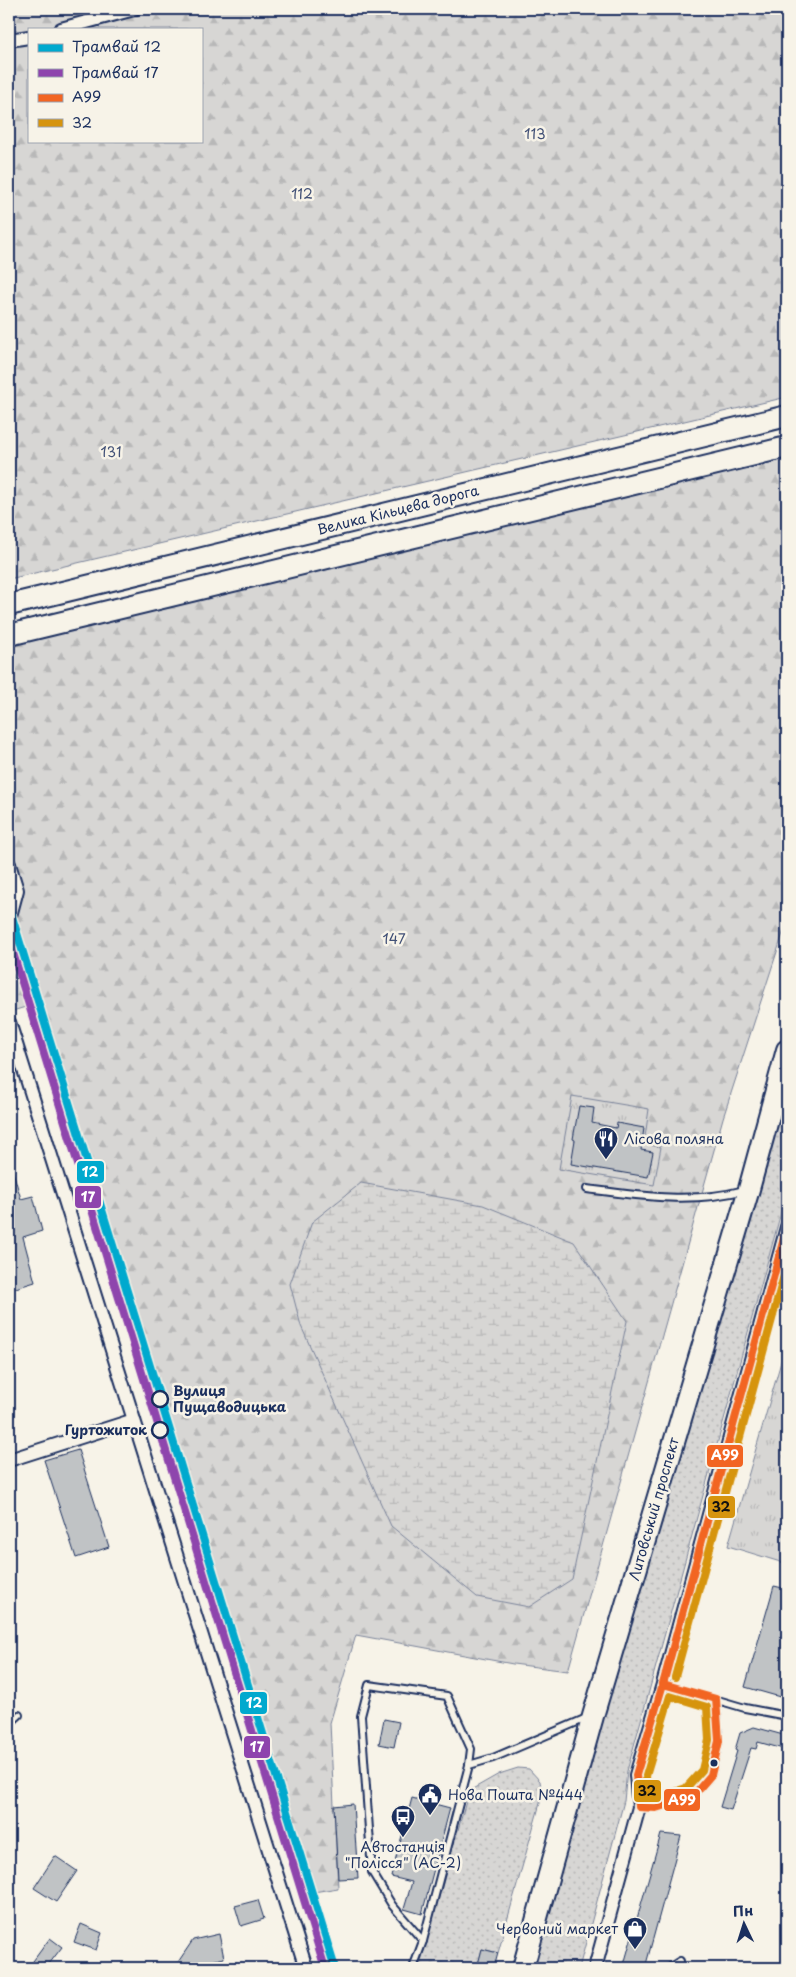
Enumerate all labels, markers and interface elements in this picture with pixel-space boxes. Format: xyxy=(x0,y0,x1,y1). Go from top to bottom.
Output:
legend xyxy=(28,28,202,142)
text: Трамвай 12 xyxy=(72,34,161,57)
text: Трамвай 17 xyxy=(72,60,159,83)
text: А99 xyxy=(72,84,101,107)
text: 32 xyxy=(72,110,92,133)
park label: 113 xyxy=(524,123,546,144)
park label: 112 xyxy=(291,183,313,204)
park label: 131 xyxy=(101,441,121,462)
street label: Велика Кільцева дорога xyxy=(315,479,481,540)
park label: 147 xyxy=(382,928,406,949)
restaurant icon: Лісова поляна xyxy=(593,1126,619,1160)
place label: Лісова поляна xyxy=(624,1128,724,1149)
line badge: 12 xyxy=(76,1160,105,1184)
text: 12 xyxy=(82,1161,98,1182)
line badge: 17 xyxy=(74,1185,102,1209)
text: 17 xyxy=(81,1186,96,1207)
place label: Вулиця Пущаводицька xyxy=(173,1380,287,1417)
marker: Вулиця Пущаводицька xyxy=(151,1390,169,1408)
place label: Гуртожиток xyxy=(65,1419,147,1440)
marker: Гуртожиток xyxy=(151,1421,169,1439)
street label: Литовський проспект xyxy=(623,1435,684,1583)
line badge: А99 xyxy=(706,1444,744,1468)
text: А99 xyxy=(711,1444,739,1465)
line badge: 32 xyxy=(707,1495,736,1519)
text: 32 xyxy=(712,1496,731,1517)
line badge: 12 xyxy=(239,1691,268,1715)
text: 12 xyxy=(246,1692,262,1713)
line badge: 17 xyxy=(243,1735,271,1759)
text: 17 xyxy=(250,1736,265,1757)
unlabelled marker xyxy=(709,1758,719,1768)
line badge: 32 xyxy=(633,1779,662,1803)
text: 32 xyxy=(638,1780,657,1801)
public building icon: Нова Пошта №444 xyxy=(417,1782,443,1816)
place label: Нова Пошта №444 xyxy=(448,1784,583,1805)
line badge: А99 xyxy=(663,1788,701,1812)
text: А99 xyxy=(668,1789,696,1810)
bus stop icon: Автостанція "Полісся" (АС-2) xyxy=(390,1804,416,1838)
place label: Автостанція "Полісся" (АС-2) xyxy=(345,1836,461,1873)
text: Пн xyxy=(732,1899,754,1922)
north arrow xyxy=(718,1900,768,1950)
shop icon: Червоний маркет xyxy=(622,1916,648,1950)
place label: Червоний маркет xyxy=(496,1918,618,1939)

